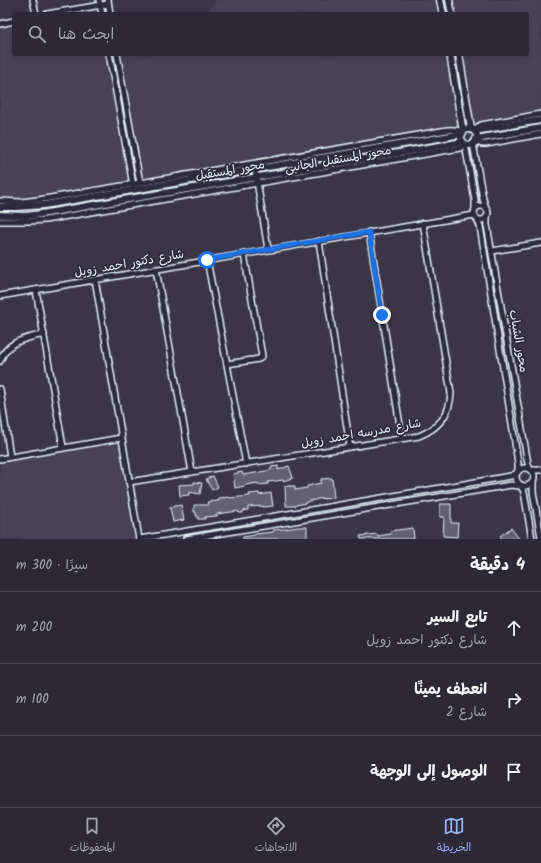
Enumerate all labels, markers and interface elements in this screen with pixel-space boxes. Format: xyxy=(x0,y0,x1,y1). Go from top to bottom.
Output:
search box xyxy=(12,12,529,56)
icon: search xyxy=(26,23,48,45)
text: ابحث هنا xyxy=(58,23,114,47)
street label: محور المستقبل الجانبى xyxy=(283,141,393,178)
street label: محور المستقبل xyxy=(194,155,266,186)
street label: شارع دكتور احمد زويل xyxy=(73,244,186,283)
route start xyxy=(198,251,216,269)
route end xyxy=(373,306,391,324)
street label: محور الشباب xyxy=(504,308,533,374)
street label: شارع مدرسه احمد زويل xyxy=(300,414,423,453)
text: 4 دقيقة xyxy=(470,552,525,579)
text: سيرًا · 300 m xyxy=(16,555,88,576)
text: تابع السير xyxy=(428,606,487,630)
text: 200 m xyxy=(16,617,52,638)
icon: ahead xyxy=(503,617,525,639)
text: شارع دكتور احمد زويل xyxy=(366,630,487,651)
text: انعطف يمينًا xyxy=(414,678,487,702)
text: 100 m xyxy=(16,689,49,710)
icon: right xyxy=(503,689,525,711)
text: شارع 2 xyxy=(446,702,487,723)
text: الوصول إلى الوجهة xyxy=(370,760,487,784)
icon: arrive xyxy=(503,761,525,783)
tab: المحفوظات xyxy=(70,815,115,857)
tab: الاتجاهات xyxy=(255,815,297,857)
tab: الخريطة xyxy=(437,815,471,857)

